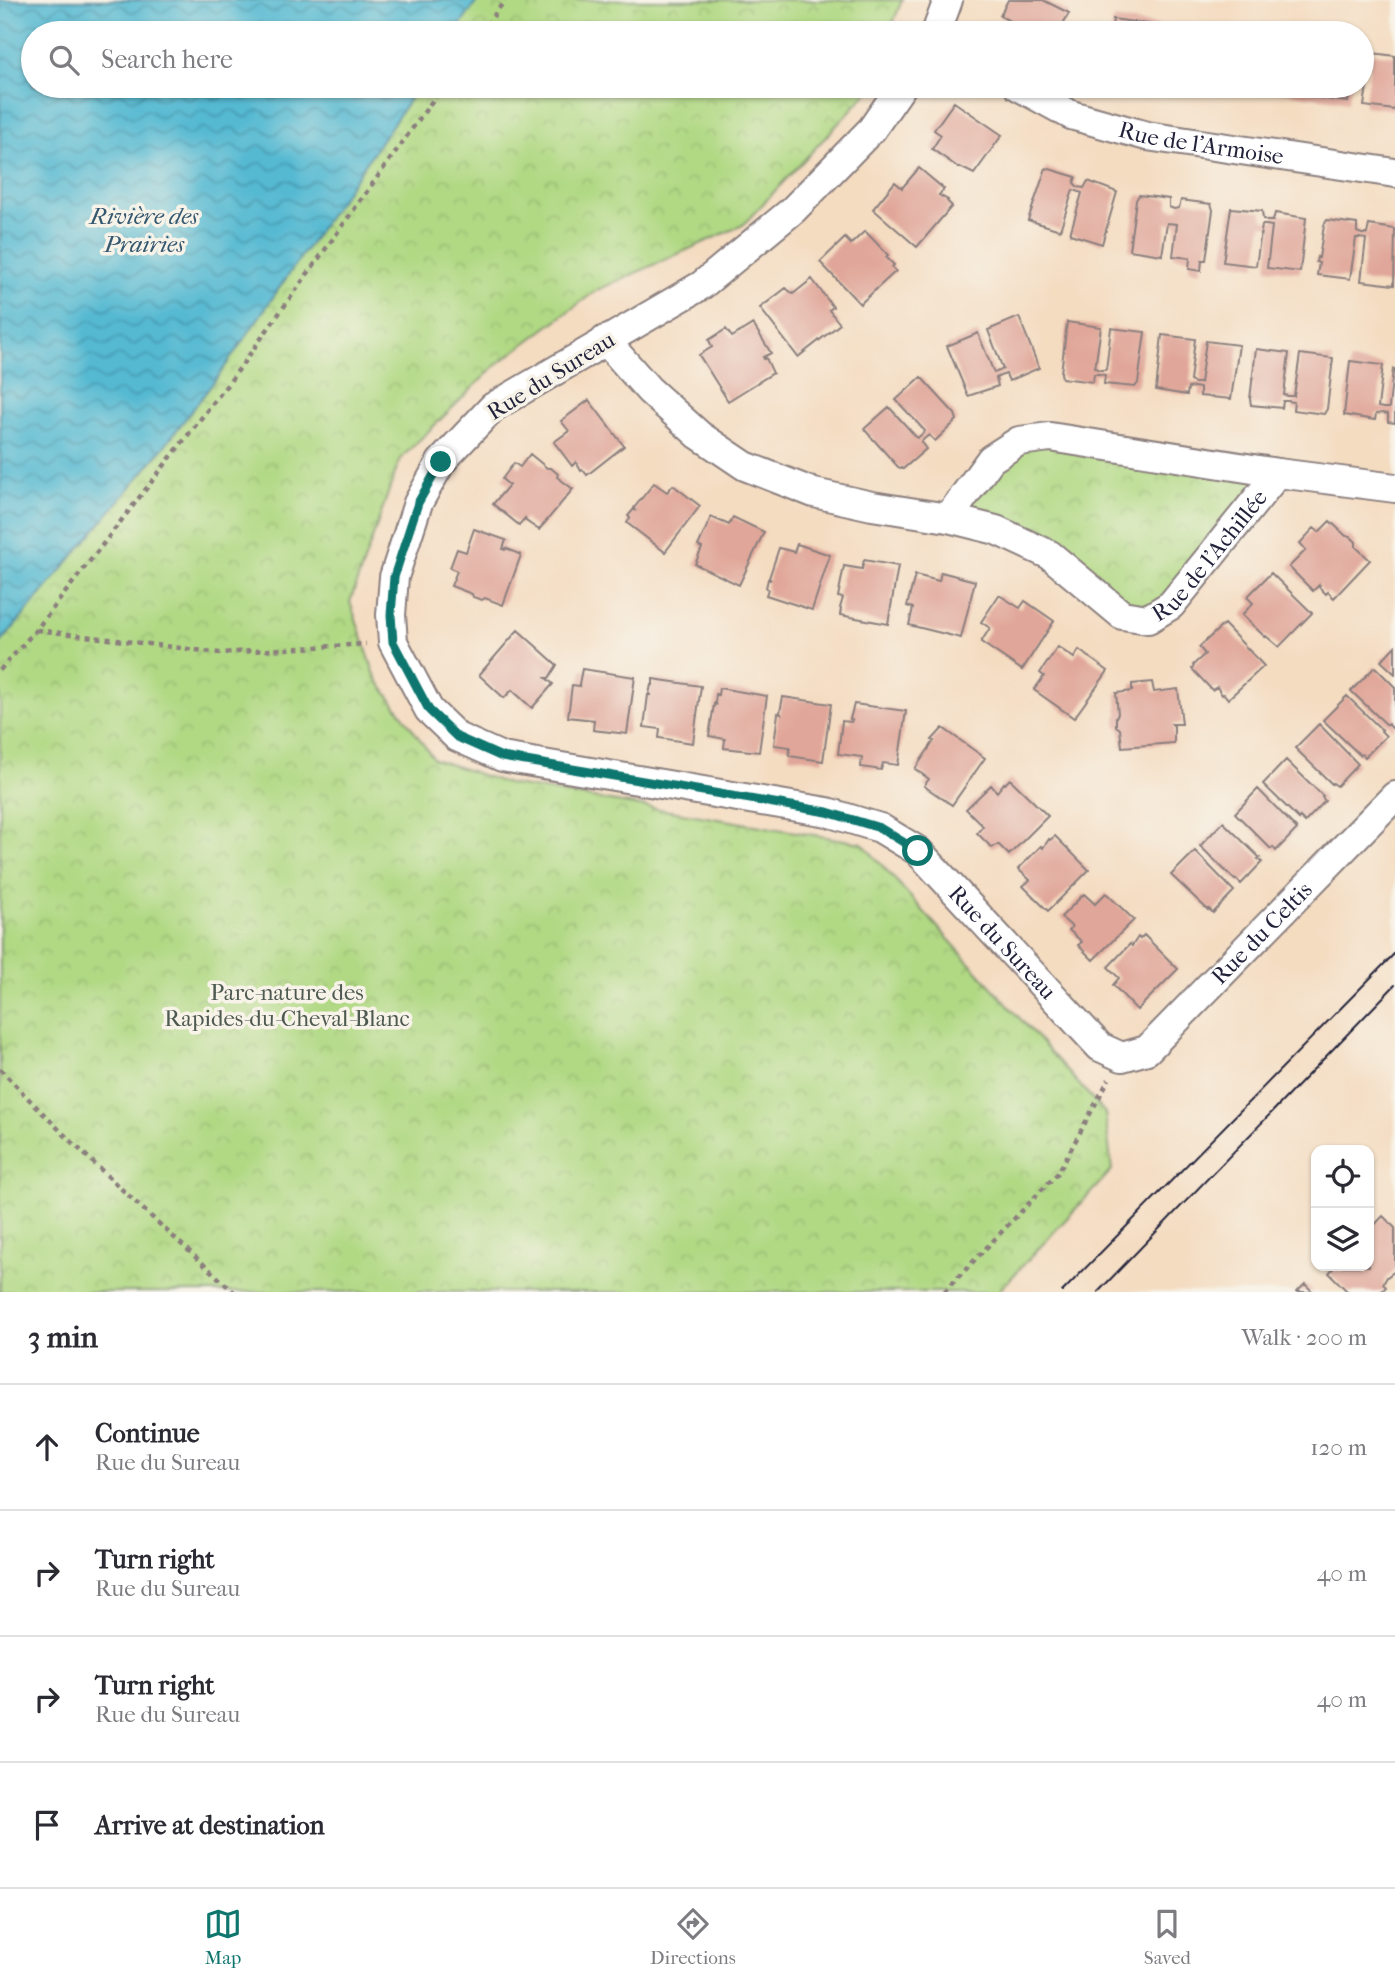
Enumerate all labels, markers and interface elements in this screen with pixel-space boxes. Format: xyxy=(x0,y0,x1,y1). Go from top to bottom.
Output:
search box xyxy=(21,21,1374,98)
icon: search xyxy=(45,41,83,79)
text: Search here xyxy=(101,44,233,75)
street label: Rue de l'Armoise xyxy=(1116,115,1286,170)
water label: Rivière des Prairies xyxy=(88,202,199,258)
street label: Rue du Sureau xyxy=(482,326,620,426)
route end xyxy=(425,446,456,477)
street label: Rue de l'Achillée xyxy=(1147,484,1273,627)
route start xyxy=(902,835,933,866)
street label: Rue du Celtis xyxy=(1205,876,1317,990)
street label: Rue du Sureau xyxy=(943,880,1062,1005)
park label: Parc-nature des Rapides-du-Cheval-Blanc xyxy=(164,979,410,1032)
map controls xyxy=(1311,1145,1374,1271)
button: locate xyxy=(1311,1145,1374,1208)
button: layers xyxy=(1311,1208,1374,1271)
text: 3 min xyxy=(28,1320,98,1355)
text: Walk · 200 m xyxy=(1241,1324,1367,1351)
text: Continue xyxy=(95,1418,200,1449)
icon: ahead xyxy=(28,1428,66,1466)
text: 120 m xyxy=(1310,1434,1367,1461)
text: Rue du Sureau xyxy=(95,1449,240,1476)
text: Turn right xyxy=(95,1544,215,1575)
icon: right xyxy=(28,1554,66,1592)
text: 40 m xyxy=(1317,1560,1367,1587)
text: Rue du Sureau xyxy=(95,1575,240,1602)
text: Turn right xyxy=(95,1670,215,1701)
icon: right xyxy=(28,1680,66,1718)
text: 40 m xyxy=(1317,1686,1367,1713)
text: Rue du Sureau xyxy=(95,1701,240,1728)
icon: arrive xyxy=(28,1806,66,1844)
text: Arrive at destination xyxy=(95,1810,325,1841)
tab: Map xyxy=(204,1905,242,1969)
tab: Directions xyxy=(650,1905,736,1969)
tab: Saved xyxy=(1144,1905,1191,1969)

